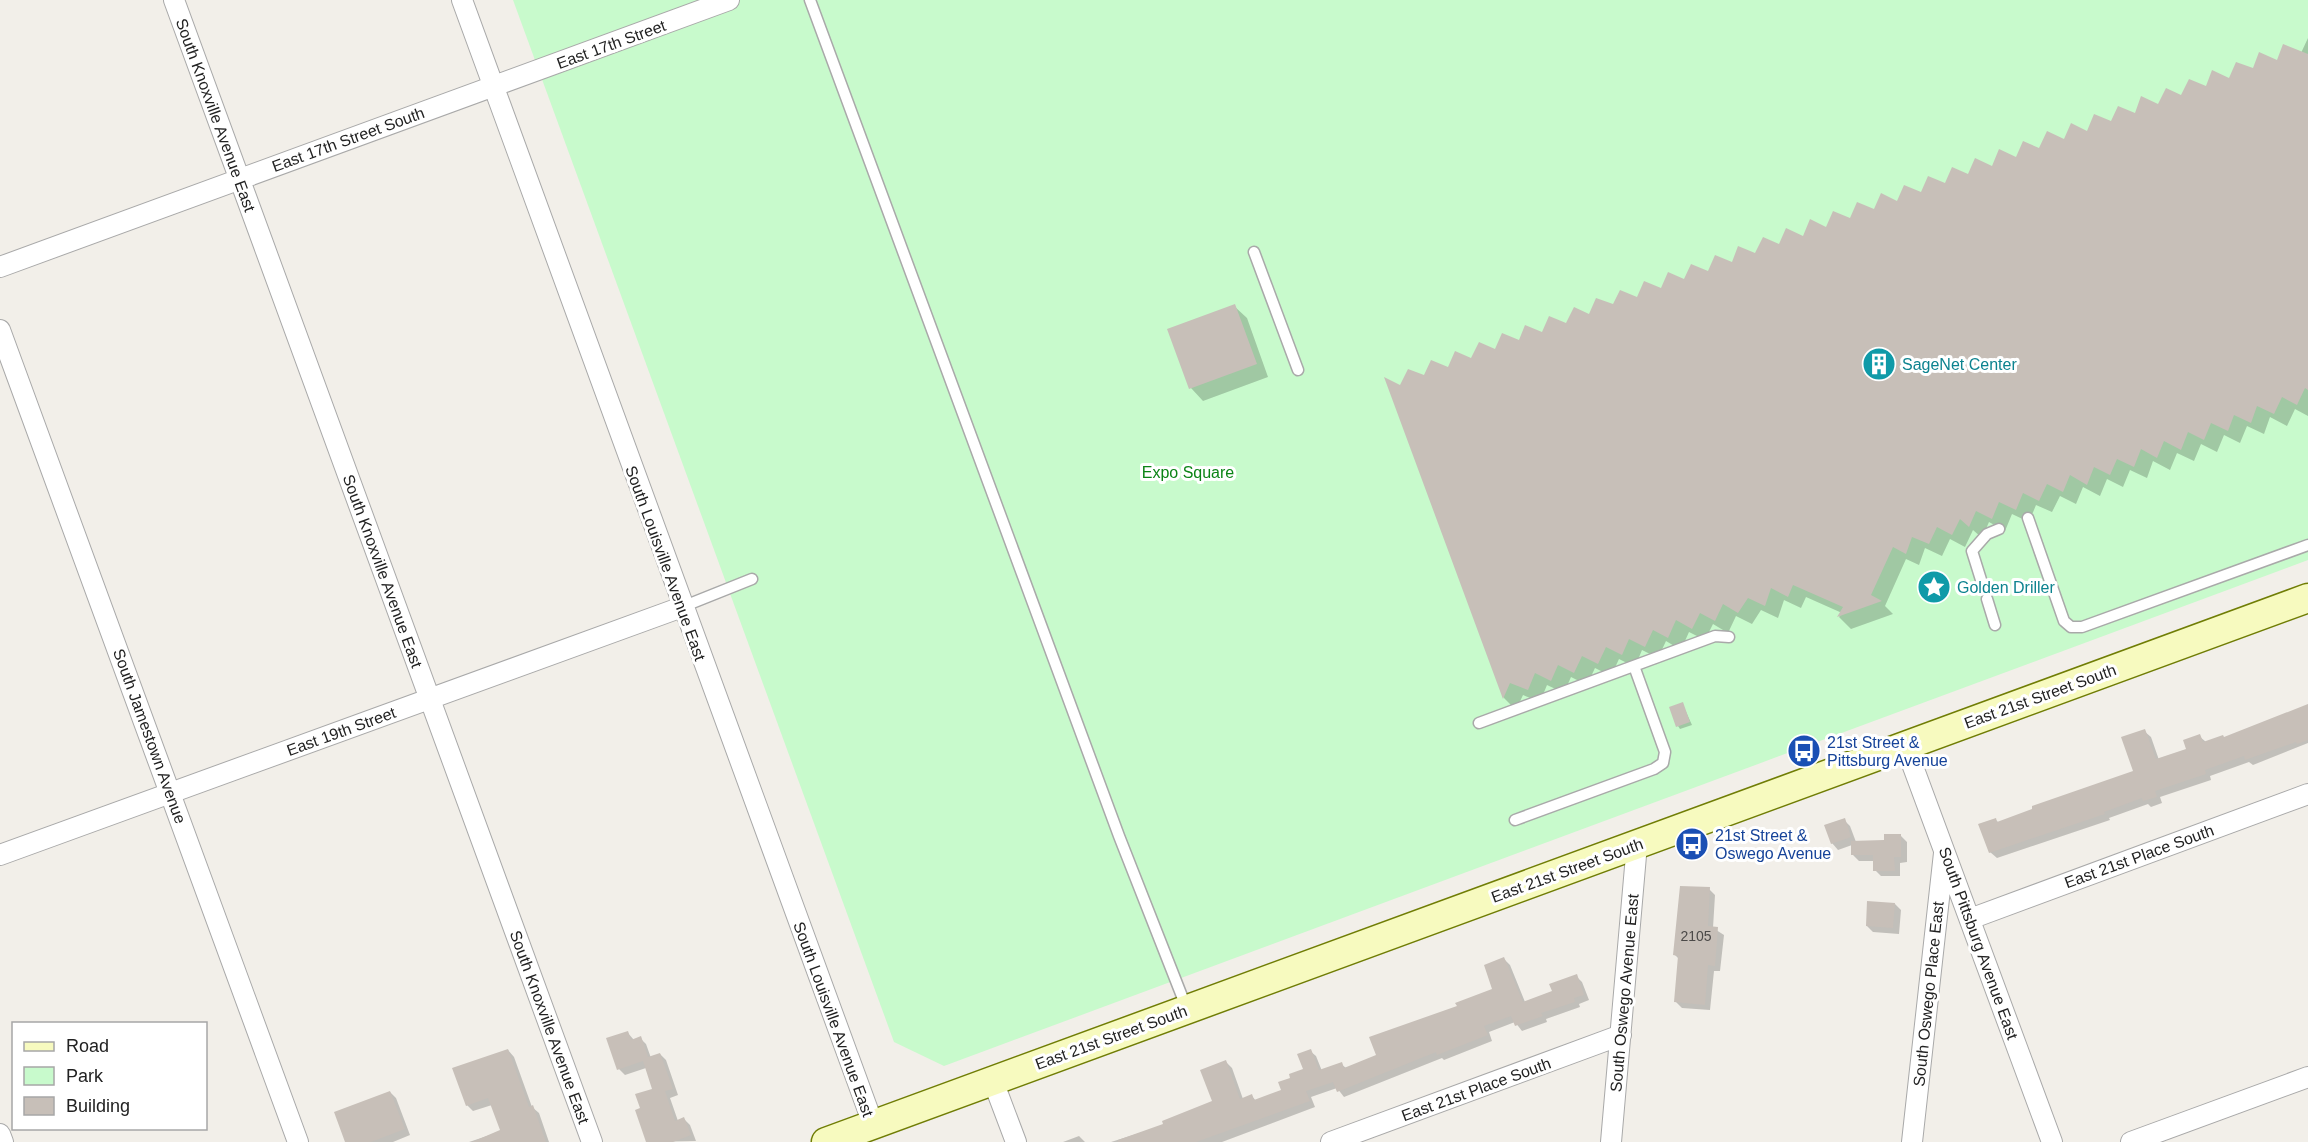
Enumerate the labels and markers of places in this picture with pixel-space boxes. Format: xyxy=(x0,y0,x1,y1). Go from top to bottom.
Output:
building icon: SageNet Center xyxy=(1861,346,1897,382)
place label: SageNet Center xyxy=(1902,356,2017,373)
place icon: Golden Driller xyxy=(1916,569,1952,605)
place label: Golden Driller xyxy=(1957,579,2055,596)
bus stop icon: 21st Street & Pittsburg Avenue xyxy=(1786,733,1822,769)
place label: 21st Street & Pittsburg Avenue xyxy=(1827,734,1948,769)
bus stop icon: 21st Street & Oswego Avenue xyxy=(1674,826,1710,862)
place label: 21st Street & Oswego Avenue xyxy=(1715,827,1831,862)

